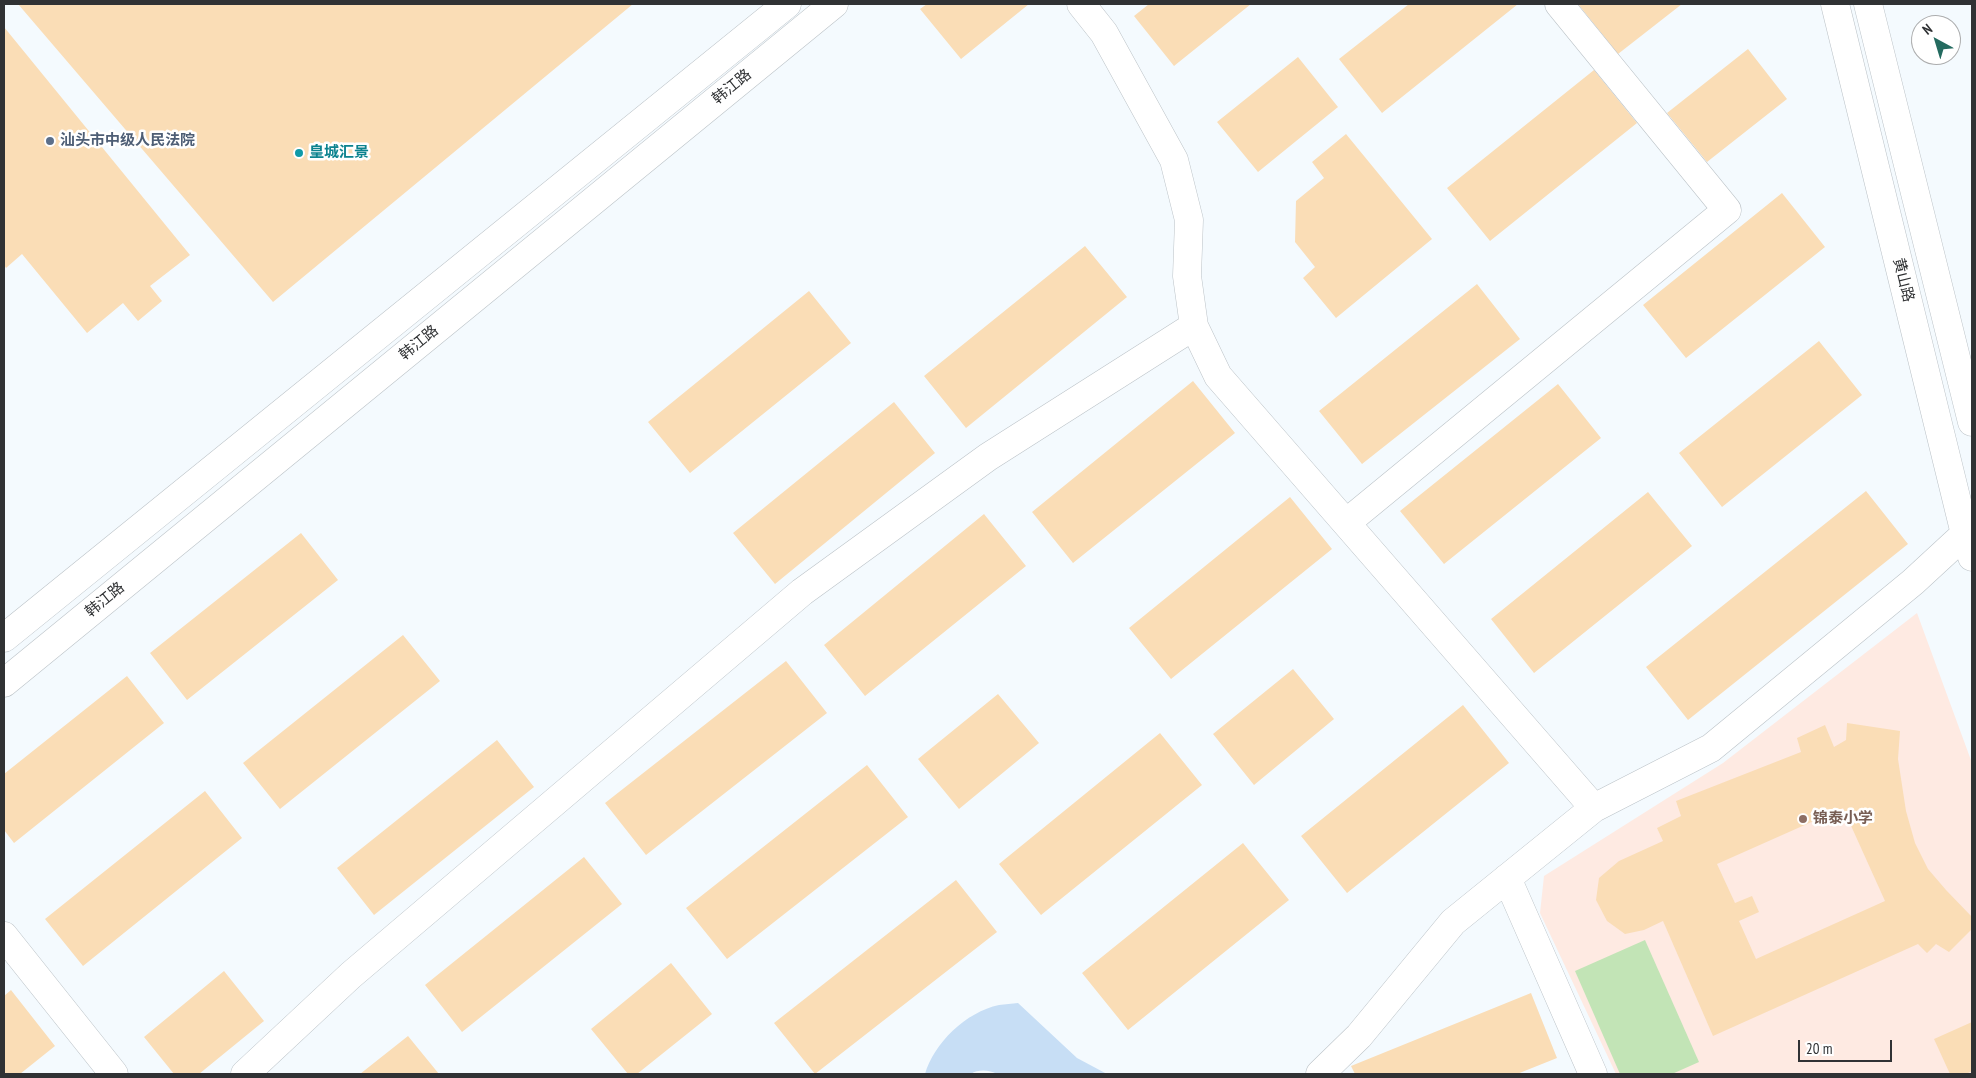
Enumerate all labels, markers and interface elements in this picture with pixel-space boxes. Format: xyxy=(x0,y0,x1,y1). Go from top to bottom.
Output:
north arrow xyxy=(1911,15,1961,65)
text: N xyxy=(1919,20,1936,38)
street label: 韩江路 xyxy=(709,66,755,108)
place label: 汕头市中级人民法院 xyxy=(60,132,195,150)
marker: 汕头市中级人民法院 xyxy=(44,135,56,147)
place label: 皇城汇景 xyxy=(309,144,369,162)
marker: 皇城汇景 xyxy=(293,147,305,159)
street label: 黄山路 xyxy=(1889,256,1917,304)
street label: 韩江路 xyxy=(396,322,442,364)
street label: 韩江路 xyxy=(82,579,128,621)
place label: 锦泰小学 xyxy=(1813,810,1873,828)
marker: 锦泰小学 xyxy=(1797,813,1809,825)
scale bar xyxy=(1801,1030,1895,1062)
text: 20 m xyxy=(1806,1039,1832,1058)

